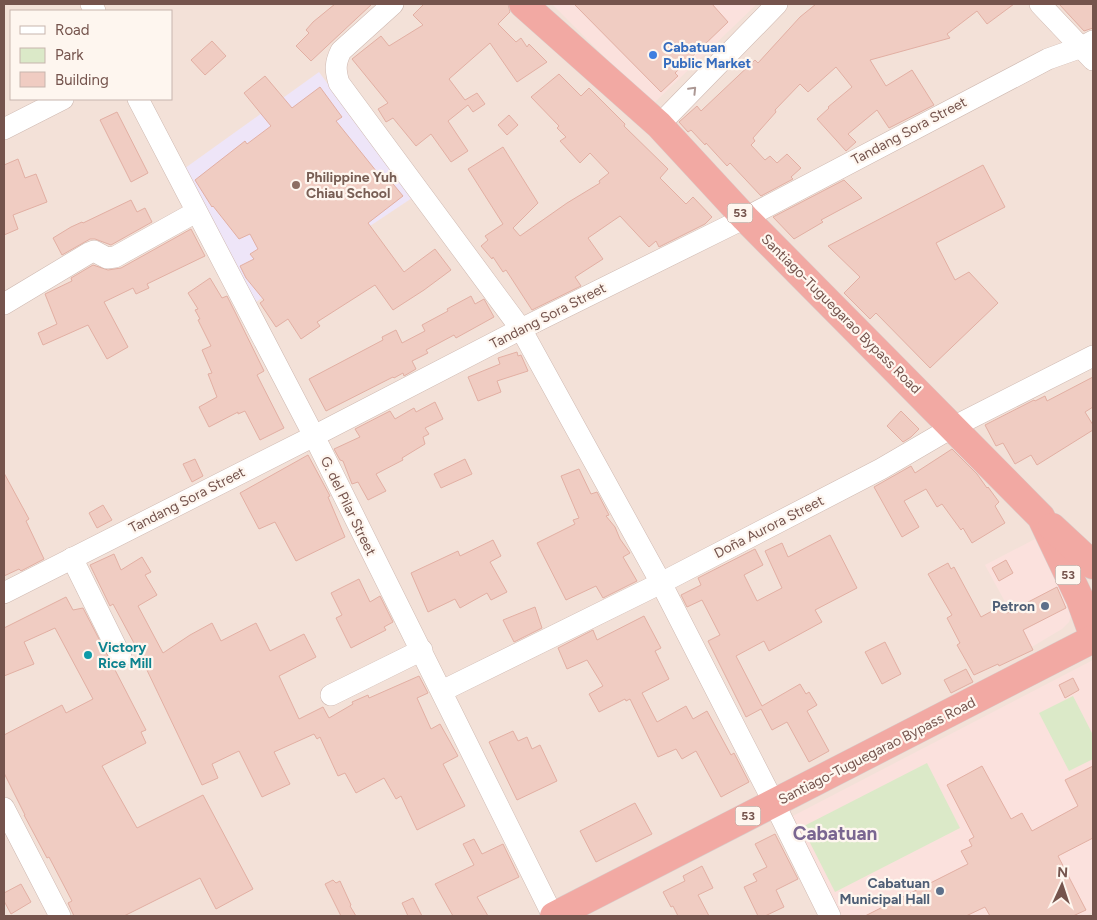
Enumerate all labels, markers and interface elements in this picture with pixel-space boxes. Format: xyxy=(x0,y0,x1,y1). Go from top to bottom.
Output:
legend xyxy=(10,10,172,100)
text: Road xyxy=(55,21,90,39)
place label: Cabatuan Public Market xyxy=(663,39,751,72)
text: Park xyxy=(55,46,84,64)
marker: Cabatuan Public Market xyxy=(647,49,659,61)
text: Building xyxy=(55,71,109,89)
one-way arrow xyxy=(687,87,696,96)
street label: Tandang Sora Street xyxy=(849,93,969,169)
place label: Philippine Yuh Chiau School xyxy=(306,169,397,202)
marker: Philippine Yuh Chiau School xyxy=(290,179,302,191)
road number: 53 xyxy=(728,204,752,222)
street label: Santiago-Tuguegarao Bypass Road xyxy=(758,231,924,397)
street label: Tandang Sora Street xyxy=(487,279,609,353)
street label: G. del Pilar Street xyxy=(317,454,379,558)
street label: Tandang Sora Street xyxy=(126,463,248,537)
street label: Doña Aurora Street xyxy=(711,492,827,562)
road number: 53 xyxy=(1056,566,1080,584)
place label: Petron xyxy=(992,598,1035,615)
marker: Petron xyxy=(1039,600,1051,612)
place label: Victory Rice Mill xyxy=(98,639,152,672)
marker: Victory Rice Mill xyxy=(82,649,94,661)
street label: Santiago-Tuguegarao Bypass Road xyxy=(776,694,978,808)
road number: 53 xyxy=(736,806,760,826)
district label: Cabatuan xyxy=(793,822,877,845)
north arrow xyxy=(1037,860,1087,910)
text: N xyxy=(1057,864,1069,881)
place label: Cabatuan Municipal Hall xyxy=(840,875,930,908)
marker: Cabatuan Municipal Hall xyxy=(934,885,946,897)

